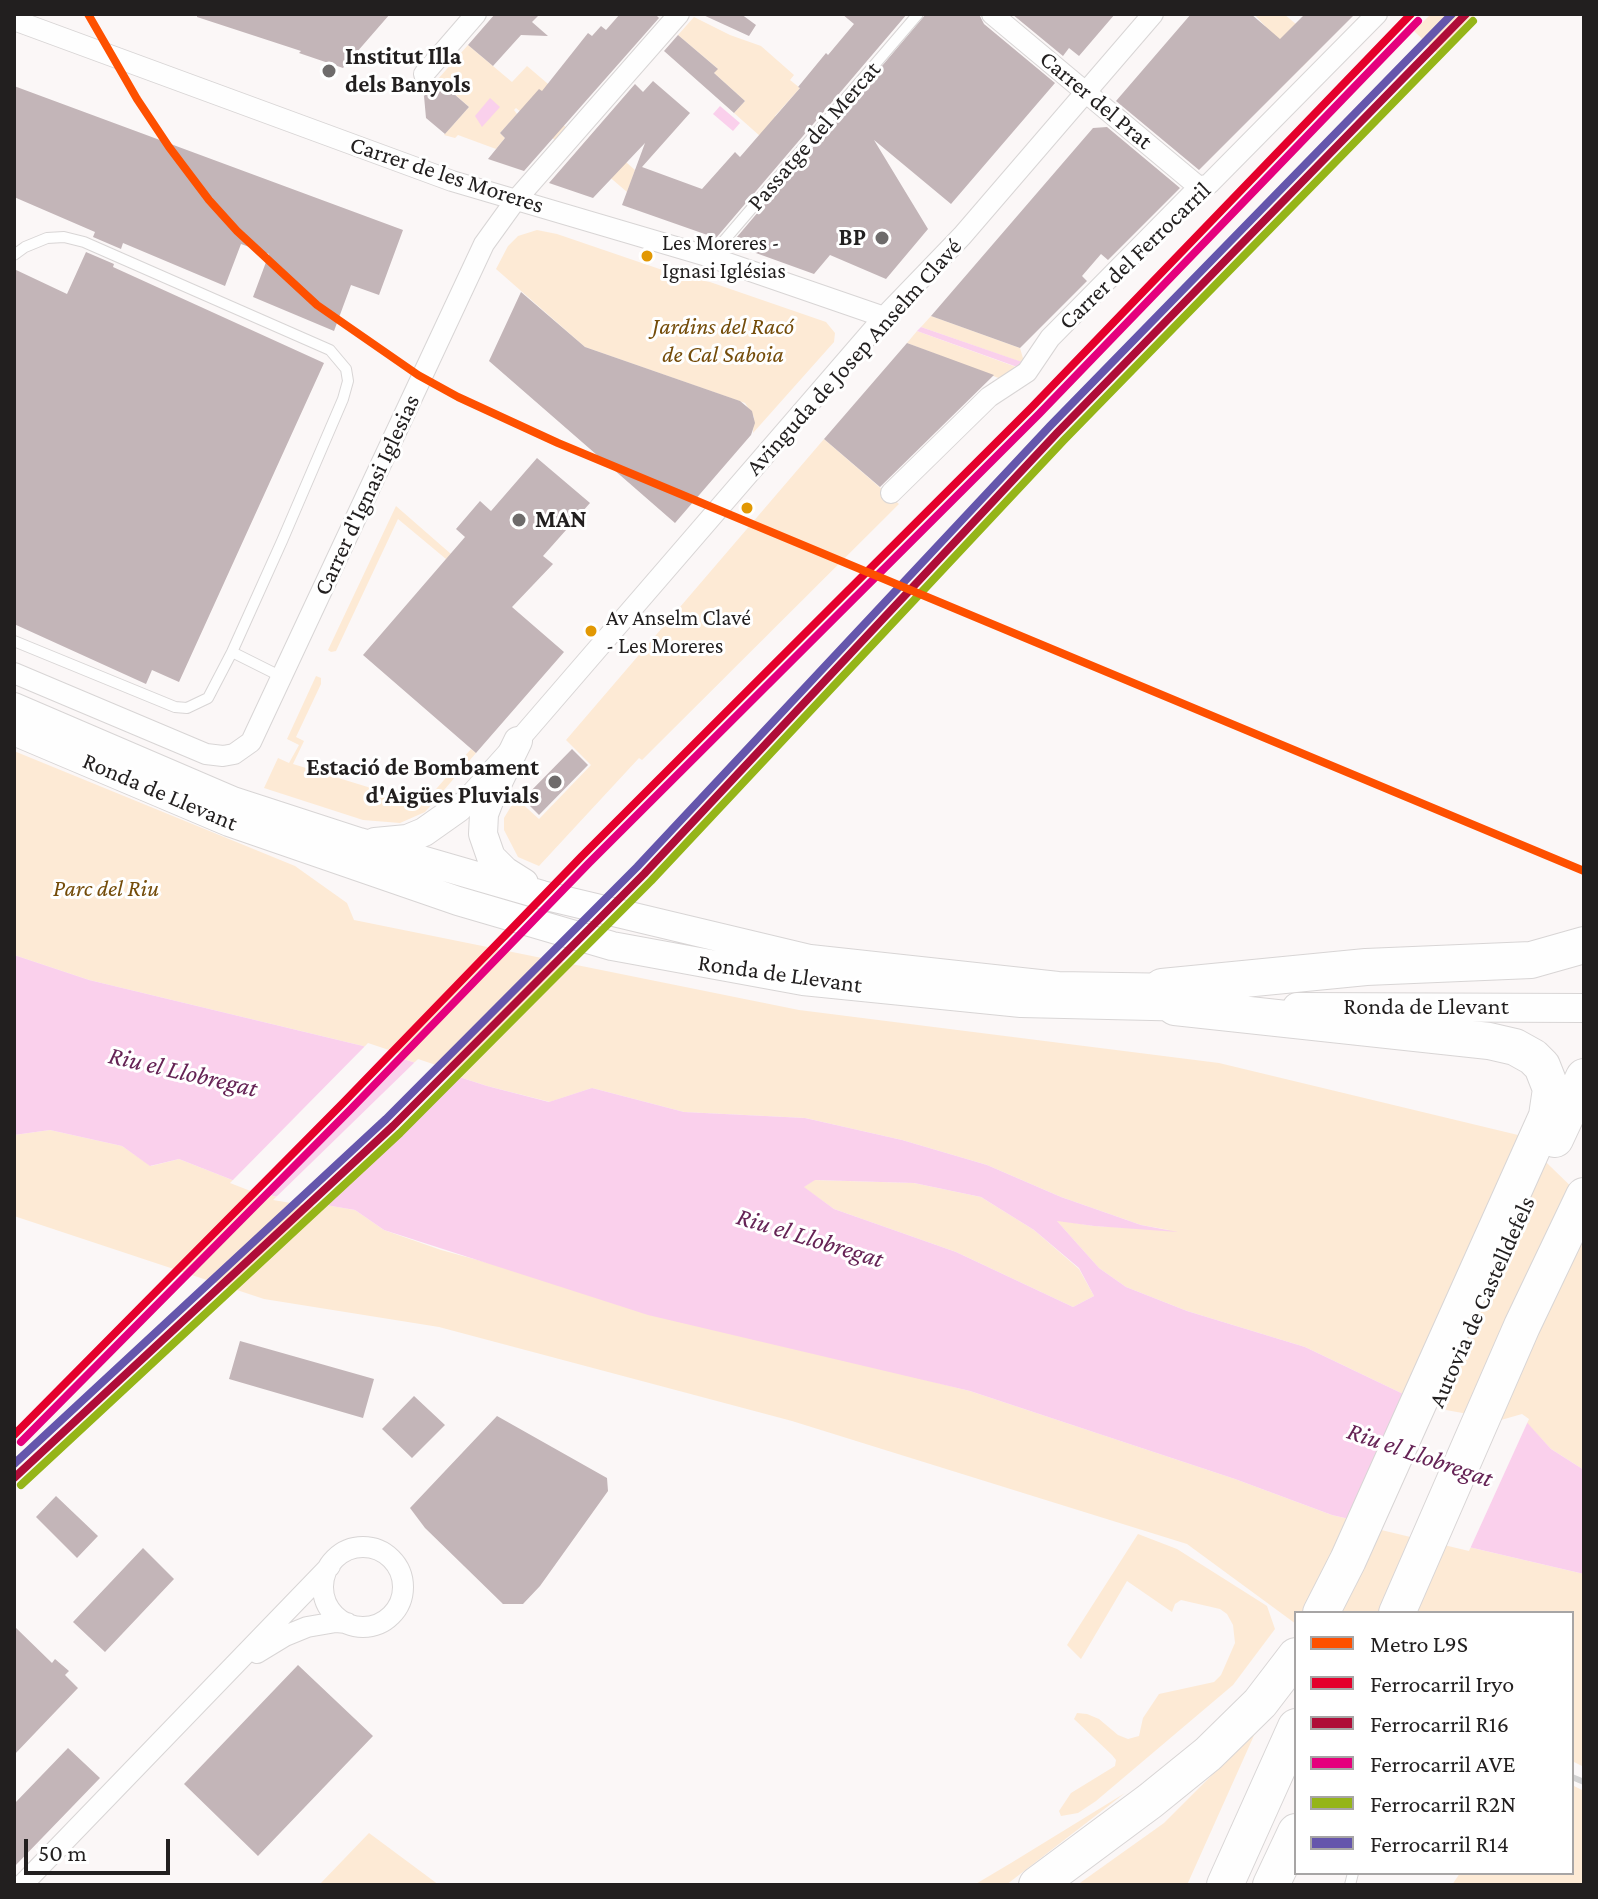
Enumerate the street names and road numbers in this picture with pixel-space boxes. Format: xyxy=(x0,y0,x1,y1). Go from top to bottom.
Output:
street label: Carrer del Prat xyxy=(1034,44,1158,156)
street label: Passatge del Mercat xyxy=(741,55,887,217)
street label: Carrer de les Moreres xyxy=(346,130,548,220)
street label: Carrer del Ferrocarril xyxy=(1053,176,1217,336)
street label: Avinguda de Josep Anselm Clavé xyxy=(740,232,968,482)
street label: Carrer d'Ignasi Iglesias xyxy=(308,390,426,600)
street label: Ronda de Llevant xyxy=(78,746,242,838)
street label: Ronda de Llevant xyxy=(696,948,864,1000)
street label: Ronda de Llevant xyxy=(1343,993,1509,1021)
street label: Autovia de Castelldefels xyxy=(1422,1192,1542,1412)

